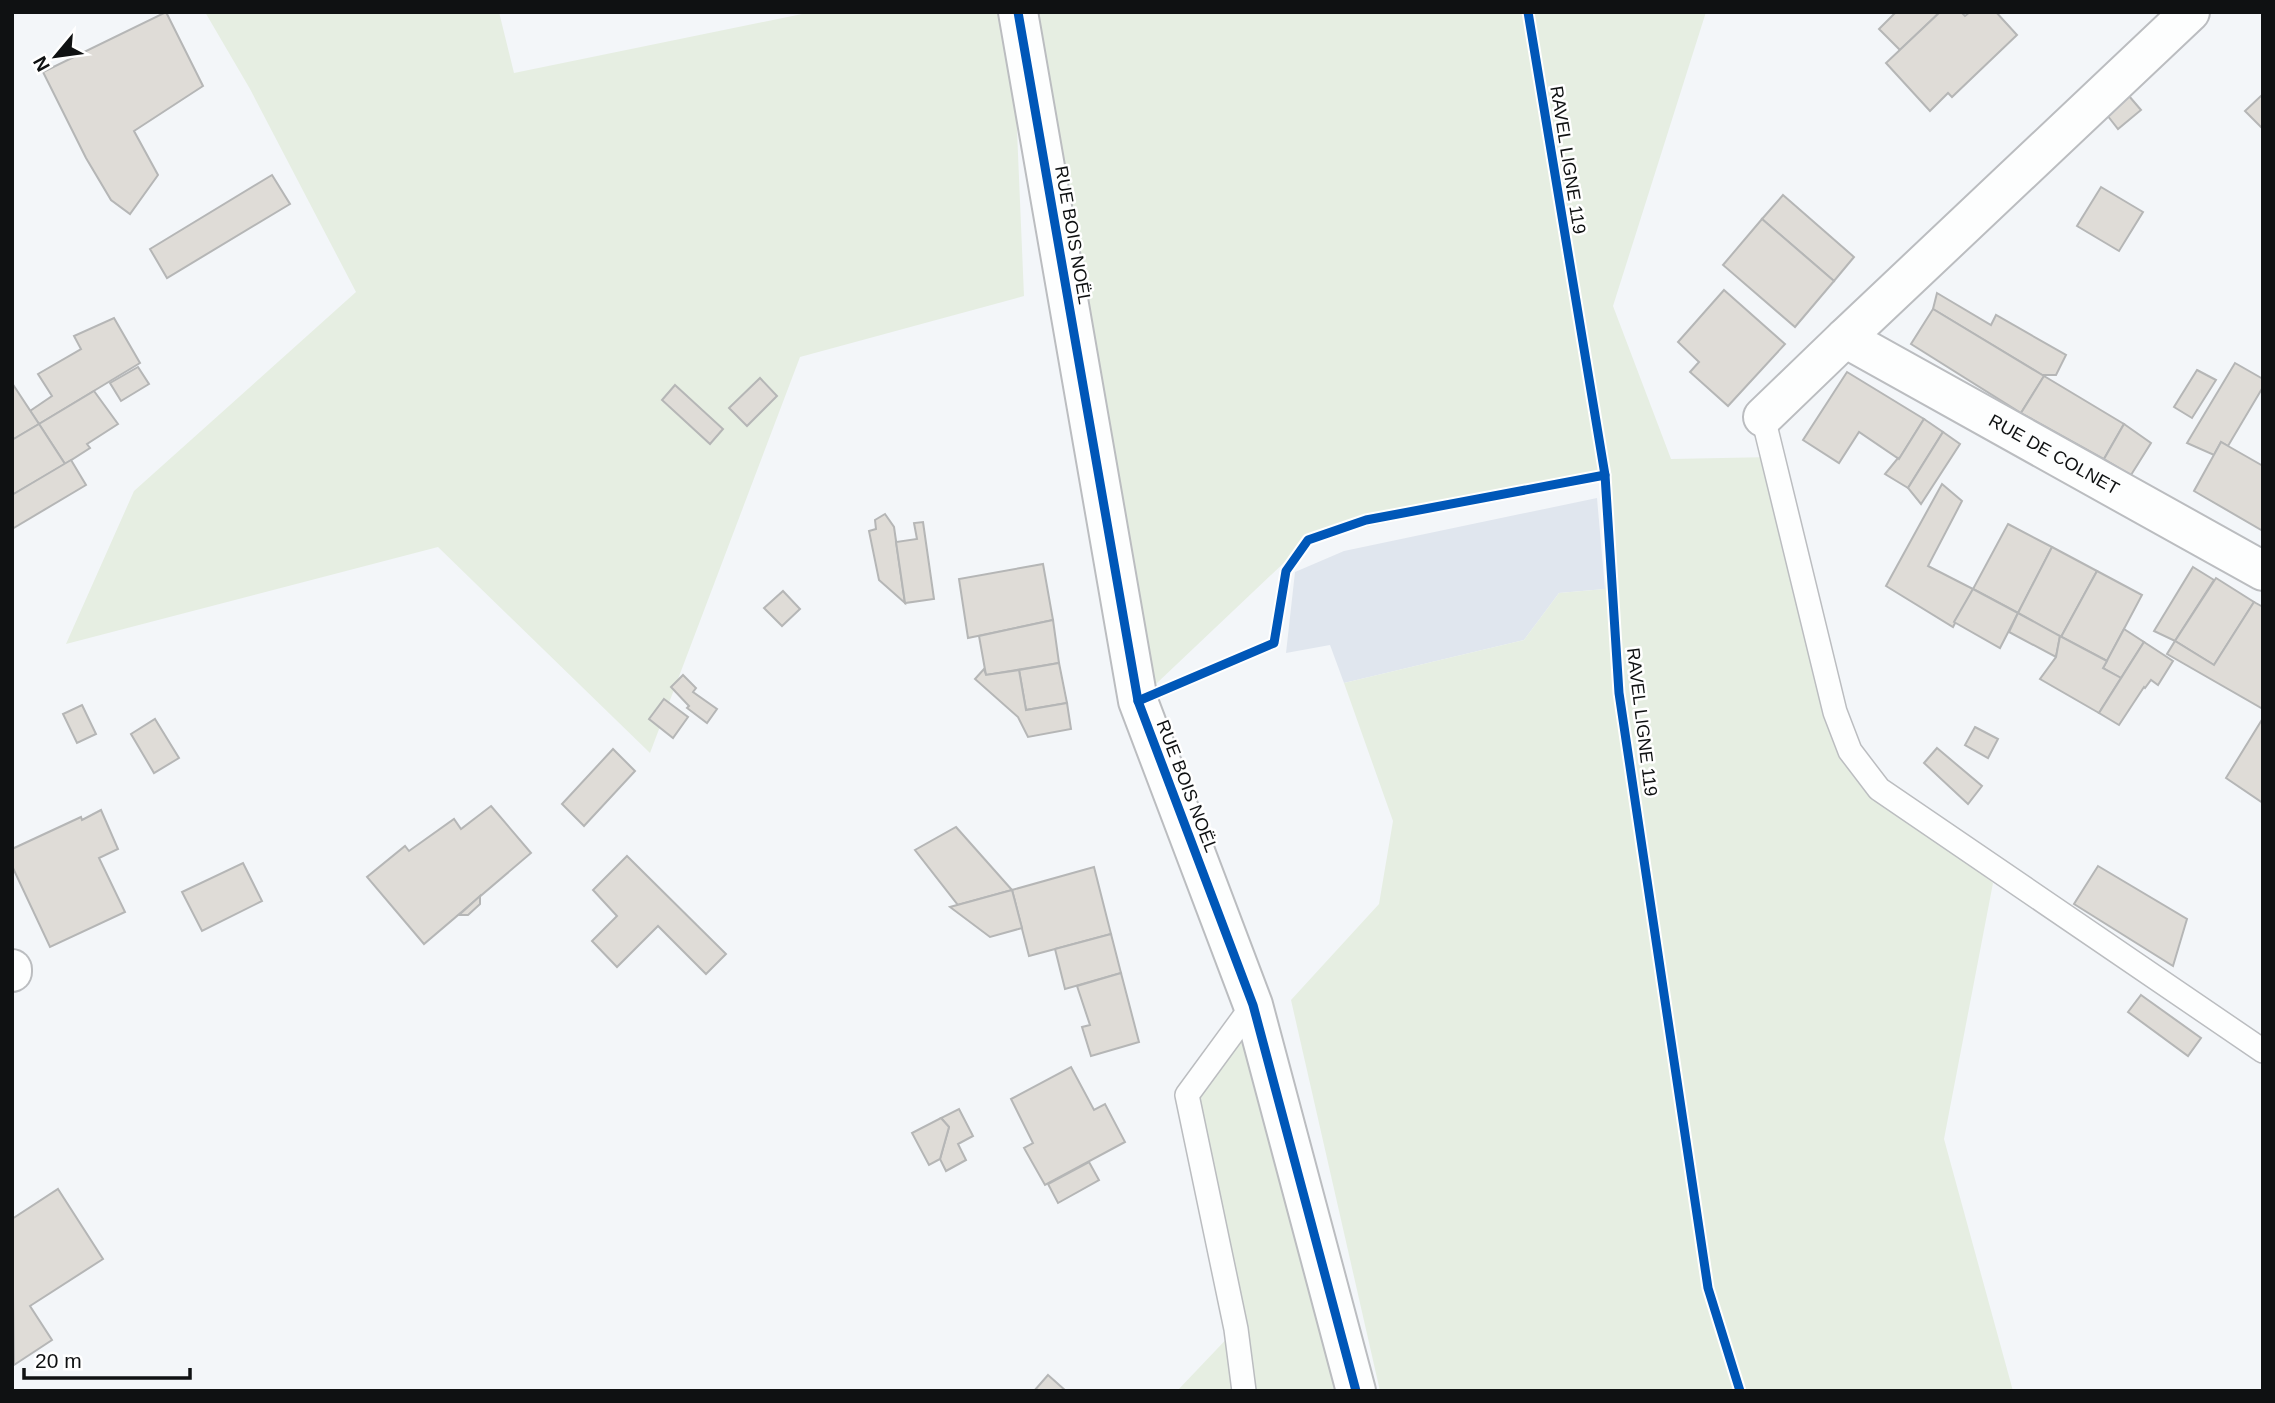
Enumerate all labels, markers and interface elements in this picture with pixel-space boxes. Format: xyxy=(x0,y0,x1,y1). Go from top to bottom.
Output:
north arrow xyxy=(21,21,91,91)
text: N xyxy=(29,53,54,75)
street label: RAVEL LIGNE 119 xyxy=(1546,84,1590,236)
street label: RUE BOIS NOËL xyxy=(1051,164,1095,306)
street label: RUE DE COLNET xyxy=(1985,410,2123,499)
street label: RAVEL LIGNE 119 xyxy=(1623,646,1661,798)
street label: RUE BOIS NOËL xyxy=(1153,717,1221,855)
scale bar xyxy=(24,1336,191,1380)
text: 20 m xyxy=(35,1349,82,1372)

